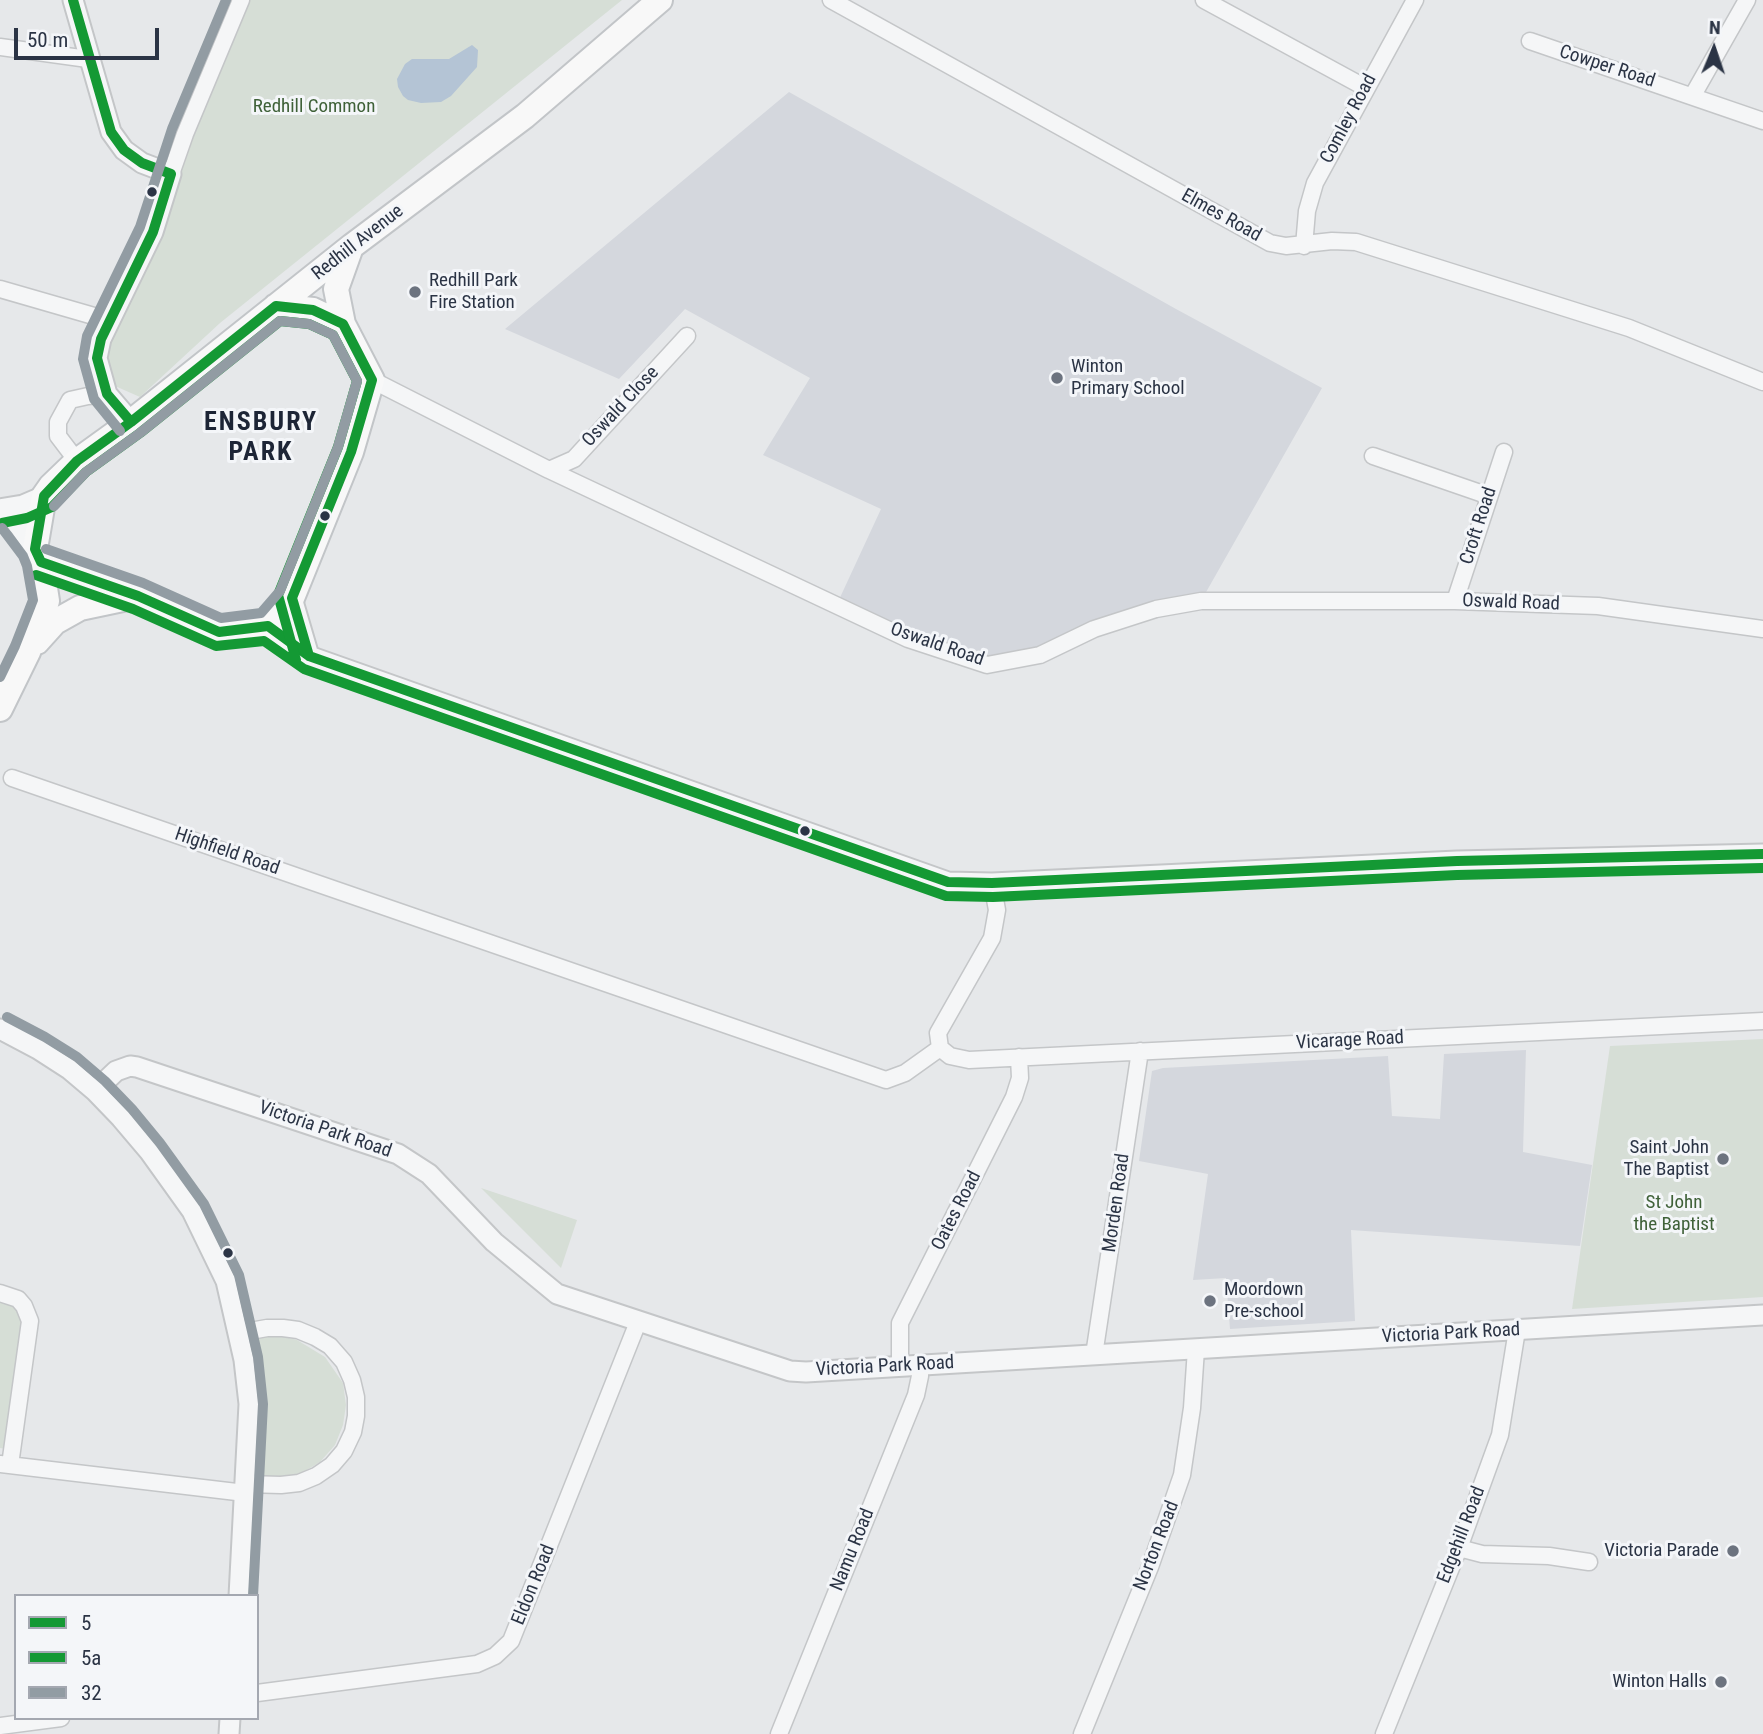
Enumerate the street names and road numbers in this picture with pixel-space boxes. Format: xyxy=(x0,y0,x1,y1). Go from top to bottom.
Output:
street label: Cowper Road xyxy=(1556,41,1658,93)
street label: Comley Road xyxy=(1316,70,1382,168)
street label: Elmes Road xyxy=(1177,185,1265,247)
street label: Redhill Avenue xyxy=(308,200,408,286)
street label: Oswald Close xyxy=(578,362,664,452)
street label: Croft Road xyxy=(1456,484,1502,568)
street label: Oswald Road xyxy=(1462,590,1560,616)
street label: Oswald Road xyxy=(887,618,987,672)
street label: Highfield Road xyxy=(172,823,282,881)
street label: Vicarage Road xyxy=(1295,1027,1405,1055)
street label: Victoria Park Road xyxy=(256,1097,394,1163)
street label: Morden Road xyxy=(1099,1152,1135,1254)
street label: Oates Road xyxy=(927,1167,987,1255)
street label: Victoria Park Road xyxy=(1381,1319,1521,1349)
street label: Victoria Park Road xyxy=(815,1352,955,1382)
street label: Edgehill Road xyxy=(1433,1483,1491,1587)
street label: Norton Road xyxy=(1129,1498,1185,1594)
street label: Namu Road xyxy=(826,1505,880,1595)
street label: Eldon Road xyxy=(508,1542,560,1628)

